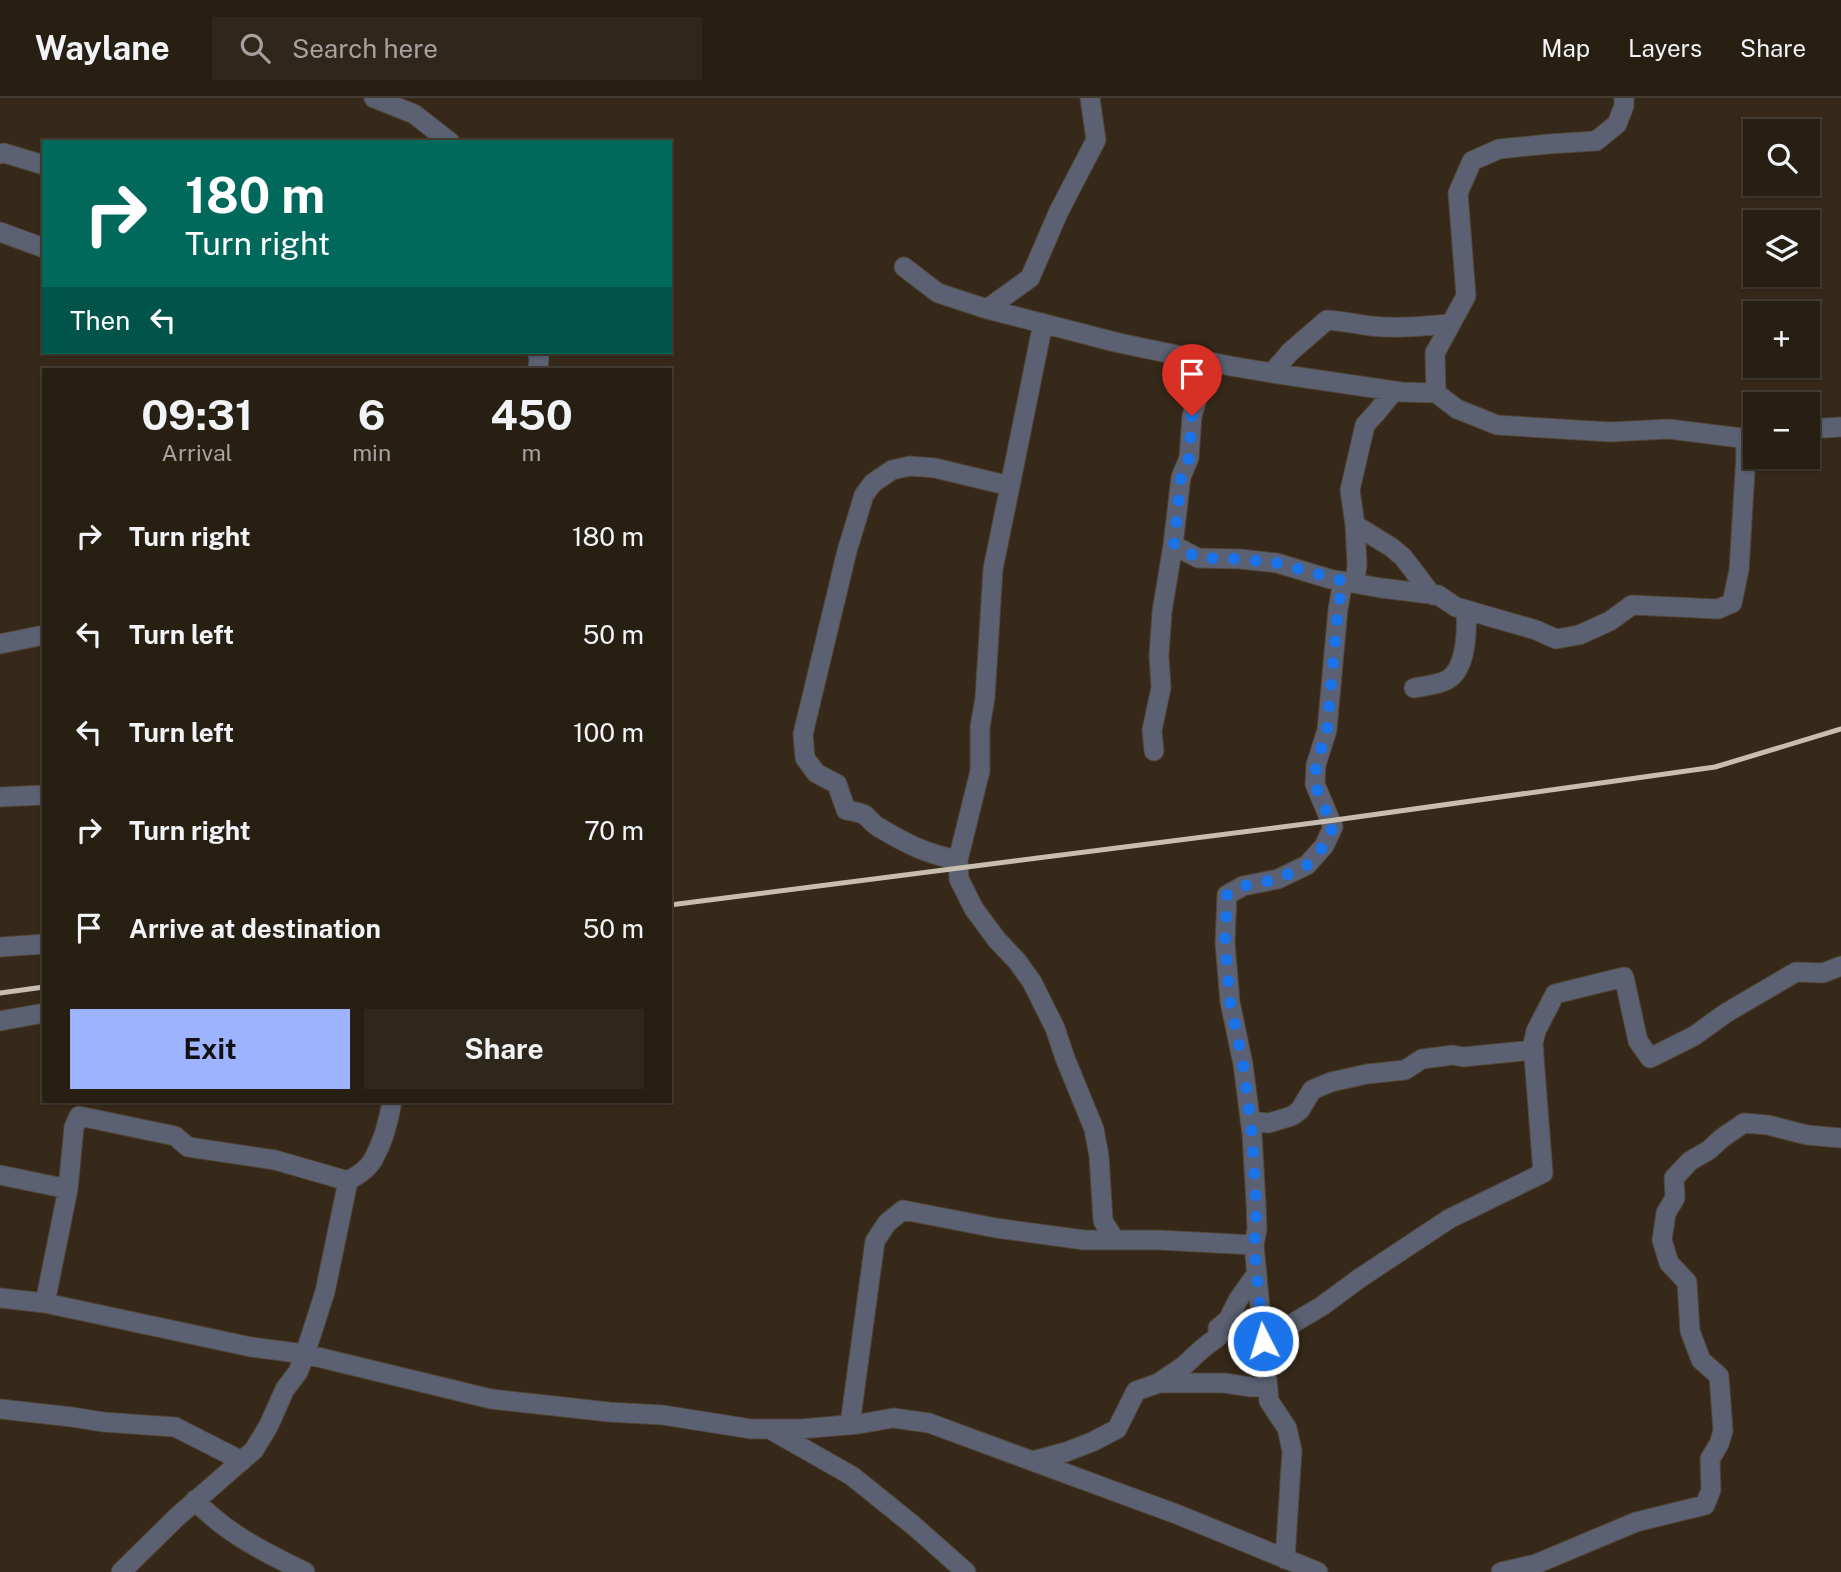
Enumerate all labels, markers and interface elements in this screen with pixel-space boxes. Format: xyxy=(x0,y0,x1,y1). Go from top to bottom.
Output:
search box xyxy=(212,17,702,80)
text: Waylane xyxy=(35,29,170,67)
icon: search xyxy=(236,29,274,67)
text: Search here xyxy=(292,33,438,64)
text: Map xyxy=(1541,34,1590,62)
text: Layers xyxy=(1628,34,1702,62)
text: Share xyxy=(1740,34,1806,62)
map controls xyxy=(1743,119,1820,469)
button: search xyxy=(1743,119,1820,196)
text: 180 m xyxy=(185,166,325,224)
icon: right xyxy=(70,168,161,259)
button: layers xyxy=(1743,210,1820,287)
text: Turn right xyxy=(185,225,330,262)
icon: left xyxy=(144,301,182,339)
button: + xyxy=(1743,301,1820,378)
text: Then xyxy=(70,305,130,336)
pin xyxy=(1162,344,1222,416)
icon: arrive xyxy=(1173,355,1211,393)
text: 09:31 xyxy=(141,390,253,439)
text: 6 xyxy=(358,390,386,439)
text: 450 xyxy=(490,390,573,439)
button: − xyxy=(1743,392,1820,469)
text: Arrival xyxy=(162,439,233,466)
text: min xyxy=(352,439,391,466)
text: m xyxy=(522,439,542,466)
icon: right xyxy=(70,517,108,555)
text: Turn right xyxy=(129,521,251,552)
text: 180 m xyxy=(572,521,644,552)
icon: left xyxy=(70,615,108,653)
text: Turn left xyxy=(129,619,234,650)
text: 50 m xyxy=(583,619,644,650)
icon: left xyxy=(70,713,108,751)
text: Turn left xyxy=(129,717,234,748)
text: 100 m xyxy=(573,717,644,748)
icon: right xyxy=(70,811,108,849)
text: Turn right xyxy=(129,815,251,846)
text: 70 m xyxy=(584,815,644,846)
icon: arrive xyxy=(70,909,108,947)
text: Arrive at destination xyxy=(129,913,381,944)
text: 50 m xyxy=(583,913,644,944)
button: Exit xyxy=(70,1009,350,1089)
button: Share xyxy=(364,1009,644,1089)
position arrow xyxy=(1226,1304,1300,1378)

